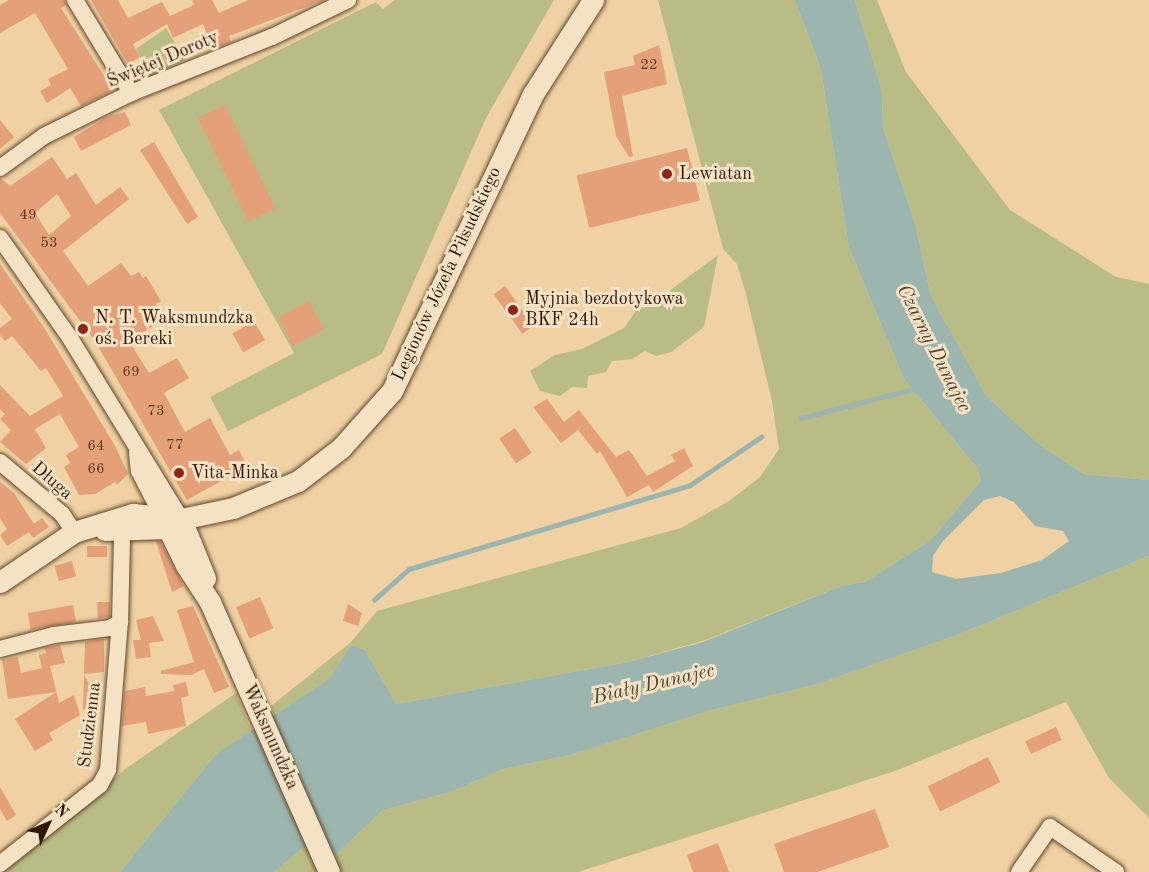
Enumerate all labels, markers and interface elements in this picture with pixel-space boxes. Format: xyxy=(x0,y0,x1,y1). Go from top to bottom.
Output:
street label: Świętej Doroty xyxy=(104,27,222,93)
house number: 22 xyxy=(640,57,658,75)
street label: Legionów Józefa Piłsudskiego xyxy=(388,163,506,385)
place label: Lewiatan xyxy=(679,163,752,185)
marker: Lewiatan xyxy=(660,167,674,181)
house number: 49 xyxy=(19,207,37,225)
house number: 53 xyxy=(40,235,58,253)
water label: Czarny Dunajec xyxy=(890,281,976,417)
place label: Myjnia bezdotykowa BKF 24h xyxy=(525,289,684,332)
marker: Myjnia bezdotykowa BKF 24h xyxy=(506,303,520,317)
place label: N. T. Waksmundzka oś. Bereki xyxy=(95,308,254,350)
marker: N. T. Waksmundzka oś. Bereki xyxy=(76,322,90,336)
house number: 69 xyxy=(122,364,140,382)
house number: 73 xyxy=(147,403,165,421)
house number: 77 xyxy=(166,437,184,455)
house number: 64 xyxy=(87,438,105,456)
street label: Długa xyxy=(27,457,77,505)
house number: 66 xyxy=(87,461,105,479)
place label: Vita-Minka xyxy=(191,462,279,484)
marker: Vita-Minka xyxy=(172,466,186,480)
water label: Biały Dunajec xyxy=(591,659,717,711)
street label: Studzienna xyxy=(74,681,106,769)
street label: Waksmundzka xyxy=(237,681,303,793)
north arrow xyxy=(18,794,78,854)
text: N xyxy=(51,802,71,821)

